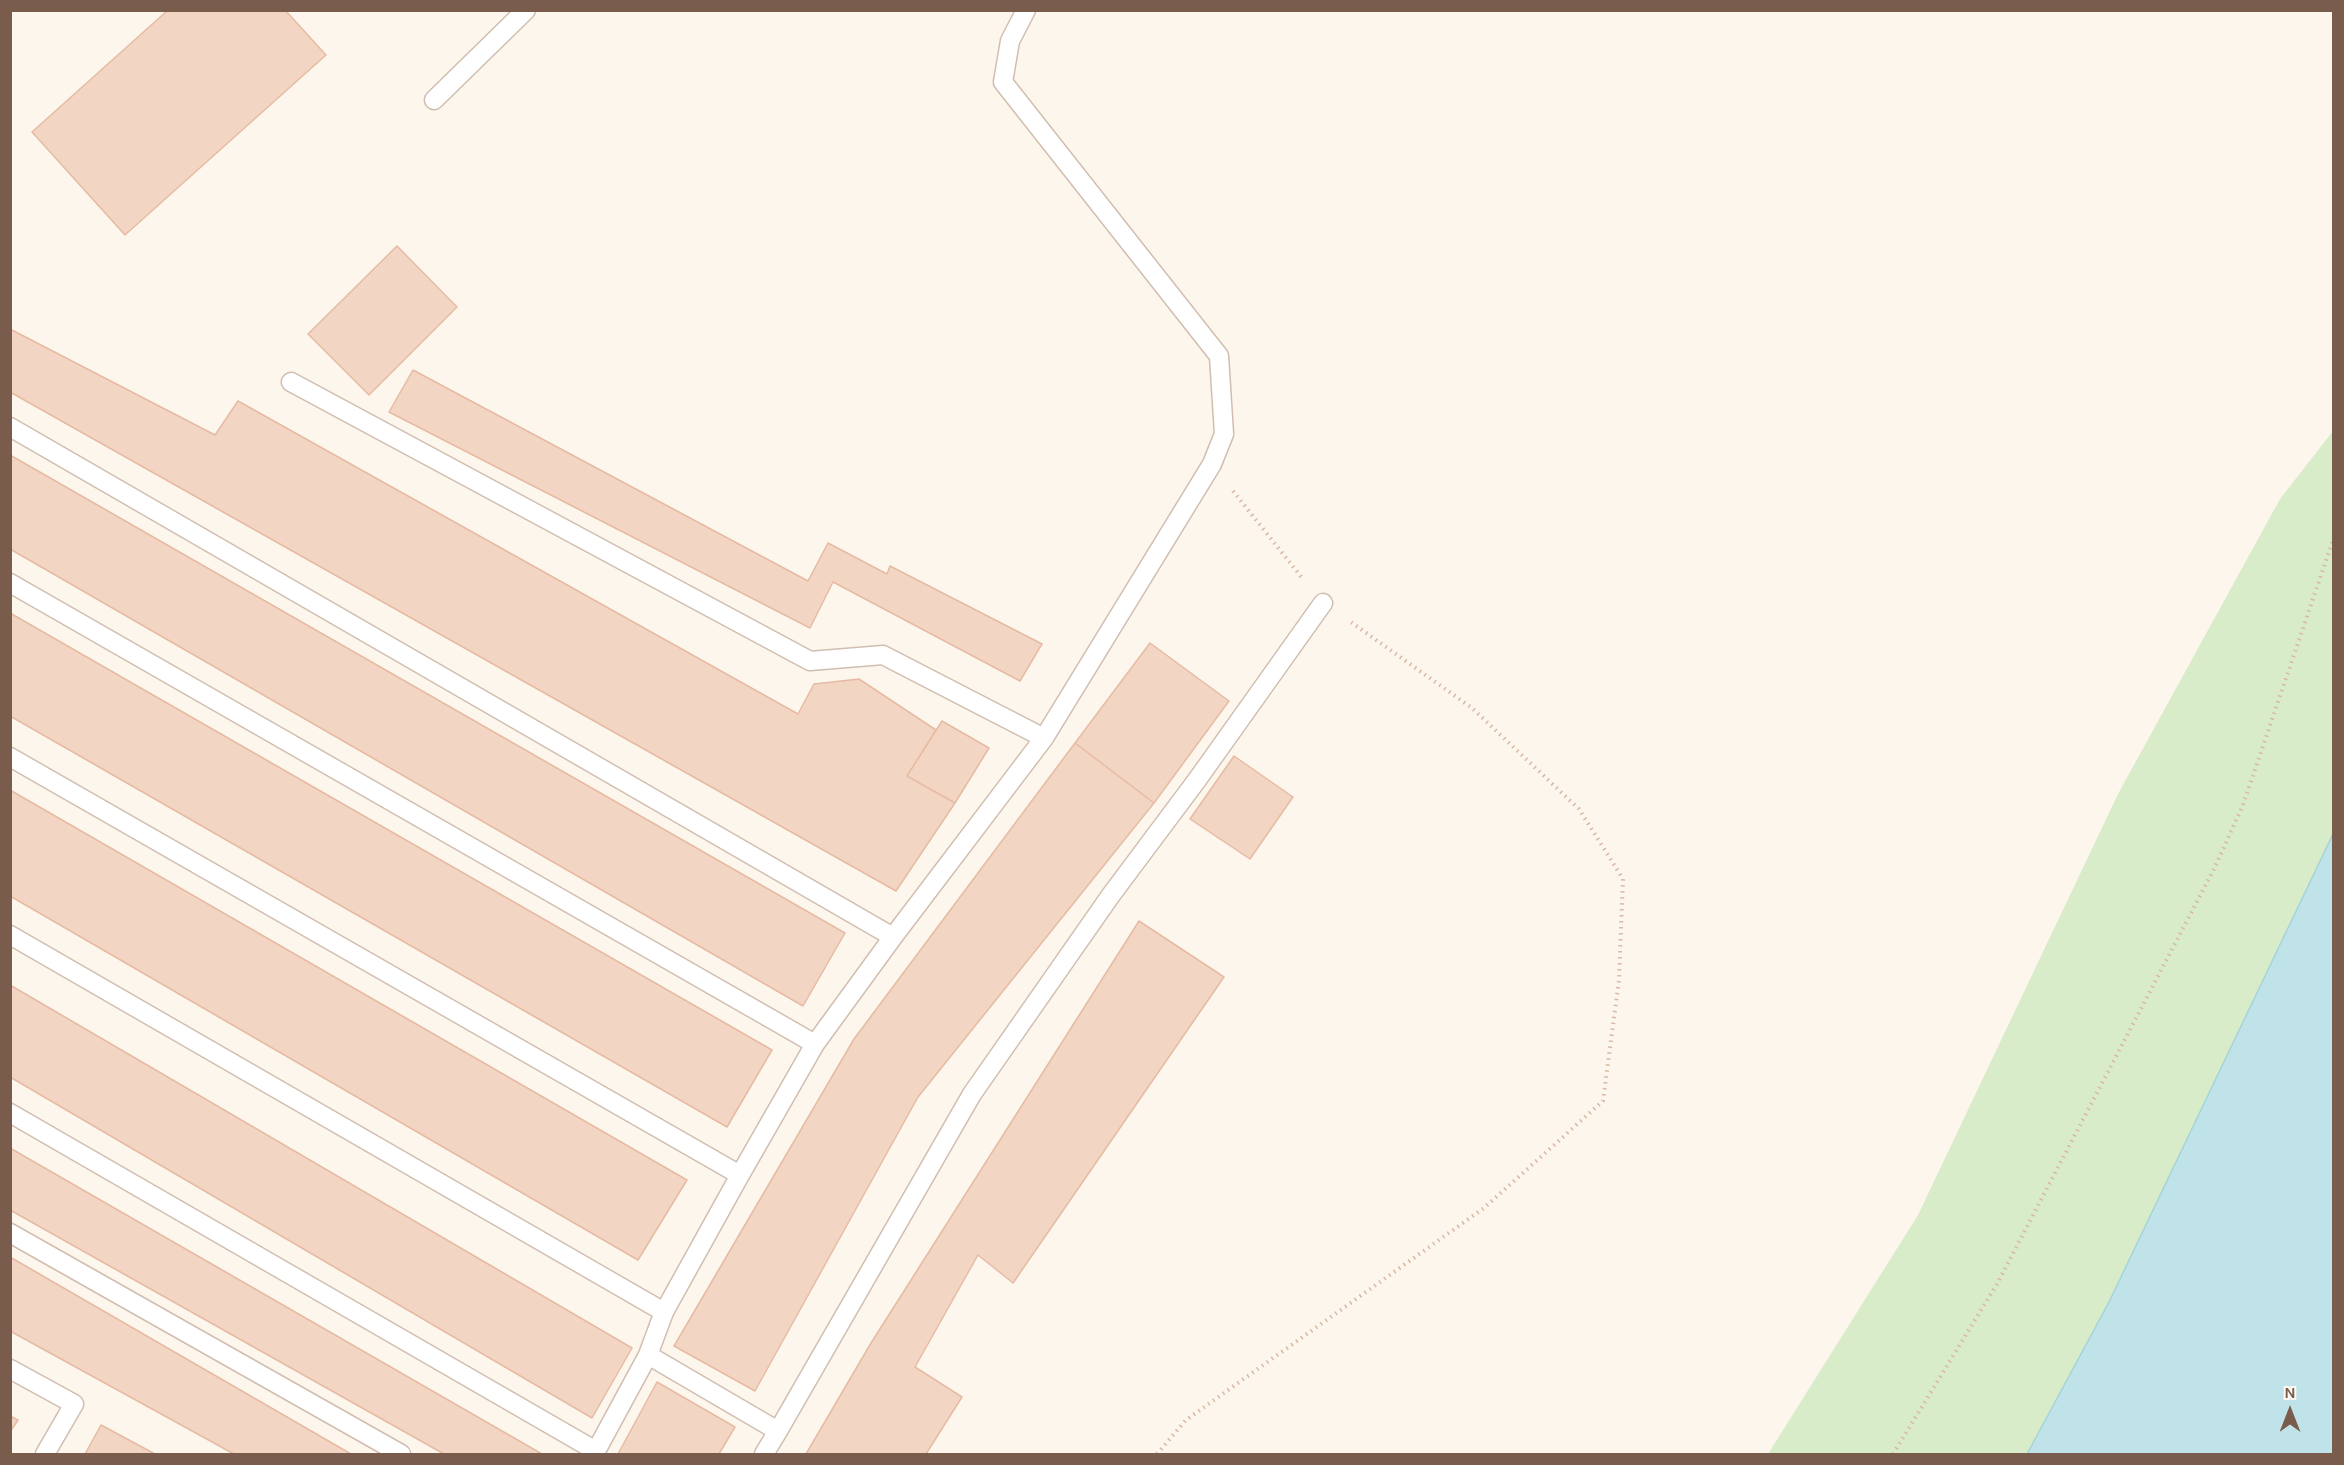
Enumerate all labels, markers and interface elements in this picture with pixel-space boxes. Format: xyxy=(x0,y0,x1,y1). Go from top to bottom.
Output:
north arrow xyxy=(2260,1381,2320,1441)
text: N xyxy=(2284,1383,2296,1402)

